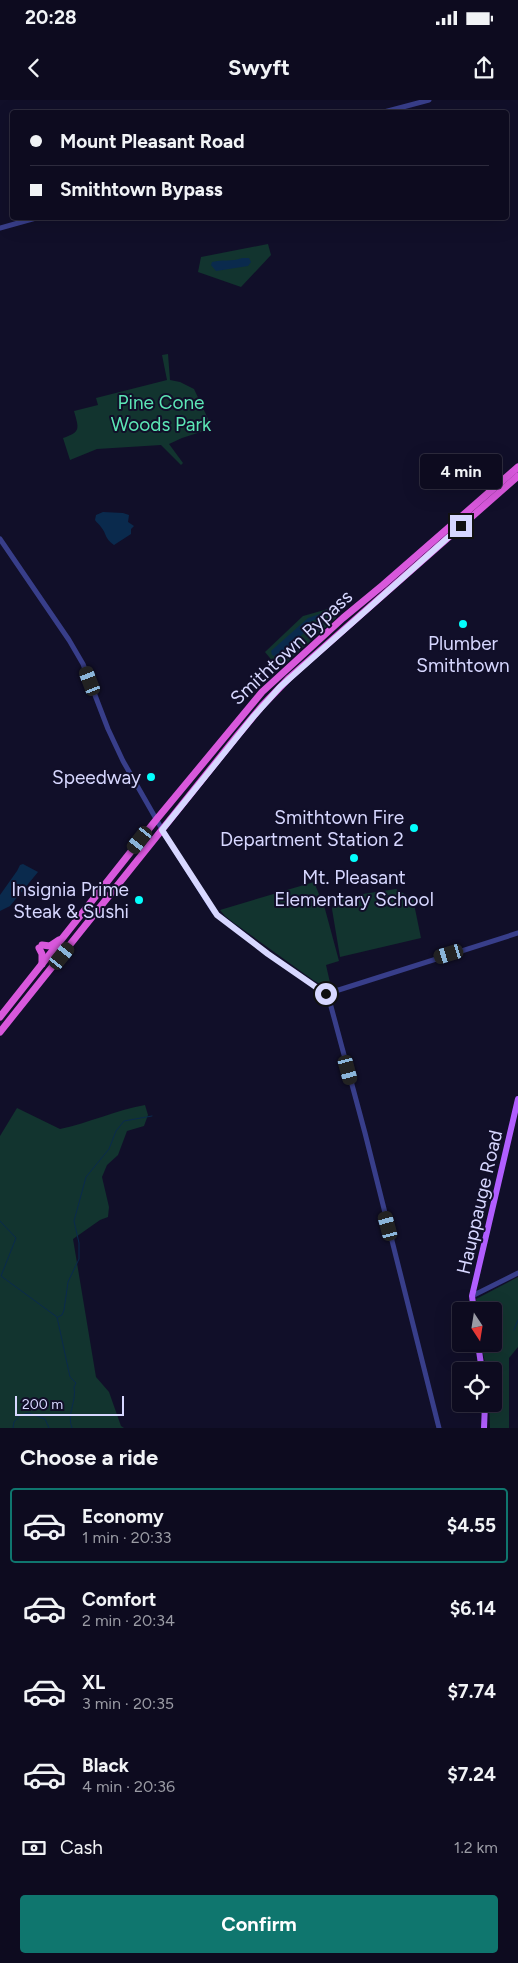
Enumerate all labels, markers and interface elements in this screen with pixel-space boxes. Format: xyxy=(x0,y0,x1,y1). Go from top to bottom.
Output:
text: 20:28 xyxy=(25,6,77,29)
icon: back xyxy=(20,54,48,82)
text: Swyft xyxy=(228,54,290,81)
icon: share xyxy=(470,54,498,82)
text: Mount Pleasant Road xyxy=(60,130,245,153)
text: Smithtown Bypass xyxy=(60,178,223,201)
park label: Pine Cone Woods Park xyxy=(111,391,212,436)
callout: 4 min xyxy=(420,454,502,488)
text: 4 min xyxy=(440,462,482,481)
route end xyxy=(450,515,472,537)
street label: Smithtown Bypass xyxy=(226,585,357,710)
marker: Plumber Smithtown xyxy=(457,618,469,630)
place label: Plumber Smithtown xyxy=(416,632,510,677)
car xyxy=(77,664,102,698)
place label: Speedway xyxy=(52,766,141,789)
marker: Speedway xyxy=(145,771,157,783)
place label: Smithtown Fire Department Station 2 xyxy=(220,806,404,851)
marker: Smithtown Fire Department Station 2 xyxy=(408,822,420,834)
car xyxy=(124,824,155,856)
marker: Mt. Pleasant Elementary School xyxy=(348,852,360,864)
place label: Mt. Pleasant Elementary School xyxy=(274,866,434,911)
place label: Insignia Prime Steak & Sushi xyxy=(11,878,129,923)
marker: Insignia Prime Steak & Sushi xyxy=(133,894,145,906)
car xyxy=(46,940,77,972)
car xyxy=(432,942,465,966)
route start xyxy=(315,983,337,1005)
car xyxy=(336,1054,359,1086)
street label: Hauppauge Road xyxy=(452,1128,507,1276)
car xyxy=(376,1210,399,1242)
north arrow xyxy=(452,1302,502,1352)
map controls xyxy=(452,1302,502,1412)
button: locate xyxy=(452,1362,502,1412)
scale bar xyxy=(15,1393,124,1416)
text: 200 m xyxy=(22,1396,63,1413)
text: Choose a ride xyxy=(20,1444,158,1471)
icon: car xyxy=(22,1503,67,1548)
text: Economy xyxy=(82,1505,164,1528)
text: $4.55 xyxy=(447,1514,496,1537)
text: 1 min · 20:33 xyxy=(82,1528,171,1547)
icon: car xyxy=(22,1586,67,1631)
text: Comfort xyxy=(82,1588,157,1611)
text: $6.14 xyxy=(450,1597,496,1620)
text: 2 min · 20:34 xyxy=(82,1611,175,1630)
icon: car xyxy=(22,1669,67,1714)
text: XL xyxy=(82,1671,105,1694)
text: $7.74 xyxy=(448,1680,496,1703)
text: 3 min · 20:35 xyxy=(82,1694,174,1713)
icon: car xyxy=(22,1752,67,1797)
text: Black xyxy=(82,1754,129,1777)
text: $7.24 xyxy=(447,1763,496,1786)
text: 4 min · 20:36 xyxy=(82,1777,175,1796)
icon: cash xyxy=(20,1834,48,1862)
text: Cash xyxy=(60,1836,103,1859)
text: 1.2 km xyxy=(454,1838,498,1857)
button: Confirm xyxy=(20,1895,498,1953)

